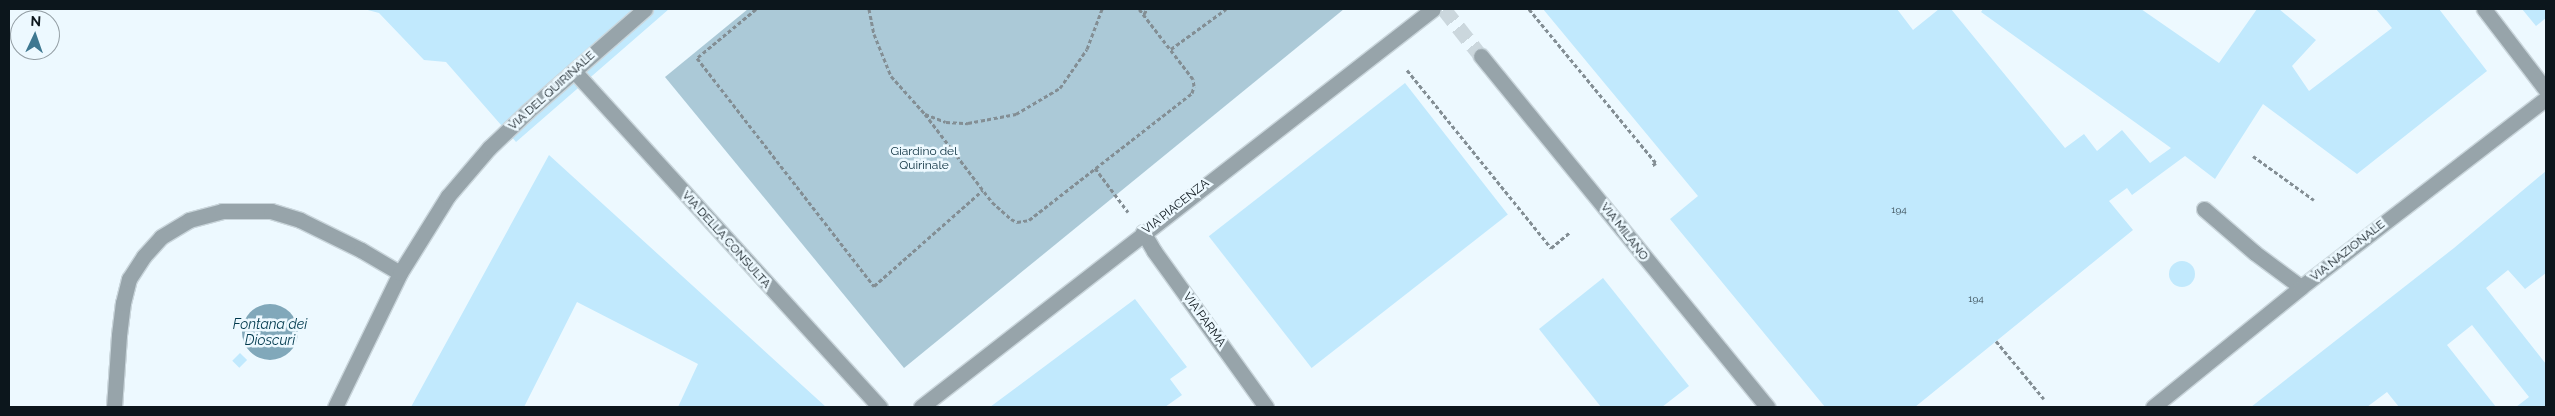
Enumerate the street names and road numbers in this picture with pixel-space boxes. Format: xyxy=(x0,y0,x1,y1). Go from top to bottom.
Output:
street label: VIA DEL QUIRINALE xyxy=(506,48,598,134)
street label: VIA PIACENZA xyxy=(1140,176,1212,238)
street label: VIA DELLA CONSULTA xyxy=(678,188,774,292)
street label: VIA MILANO xyxy=(1597,200,1651,264)
street label: VIA NAZIONALE xyxy=(2308,217,2388,285)
street label: VIA PARMA xyxy=(1179,290,1229,350)

